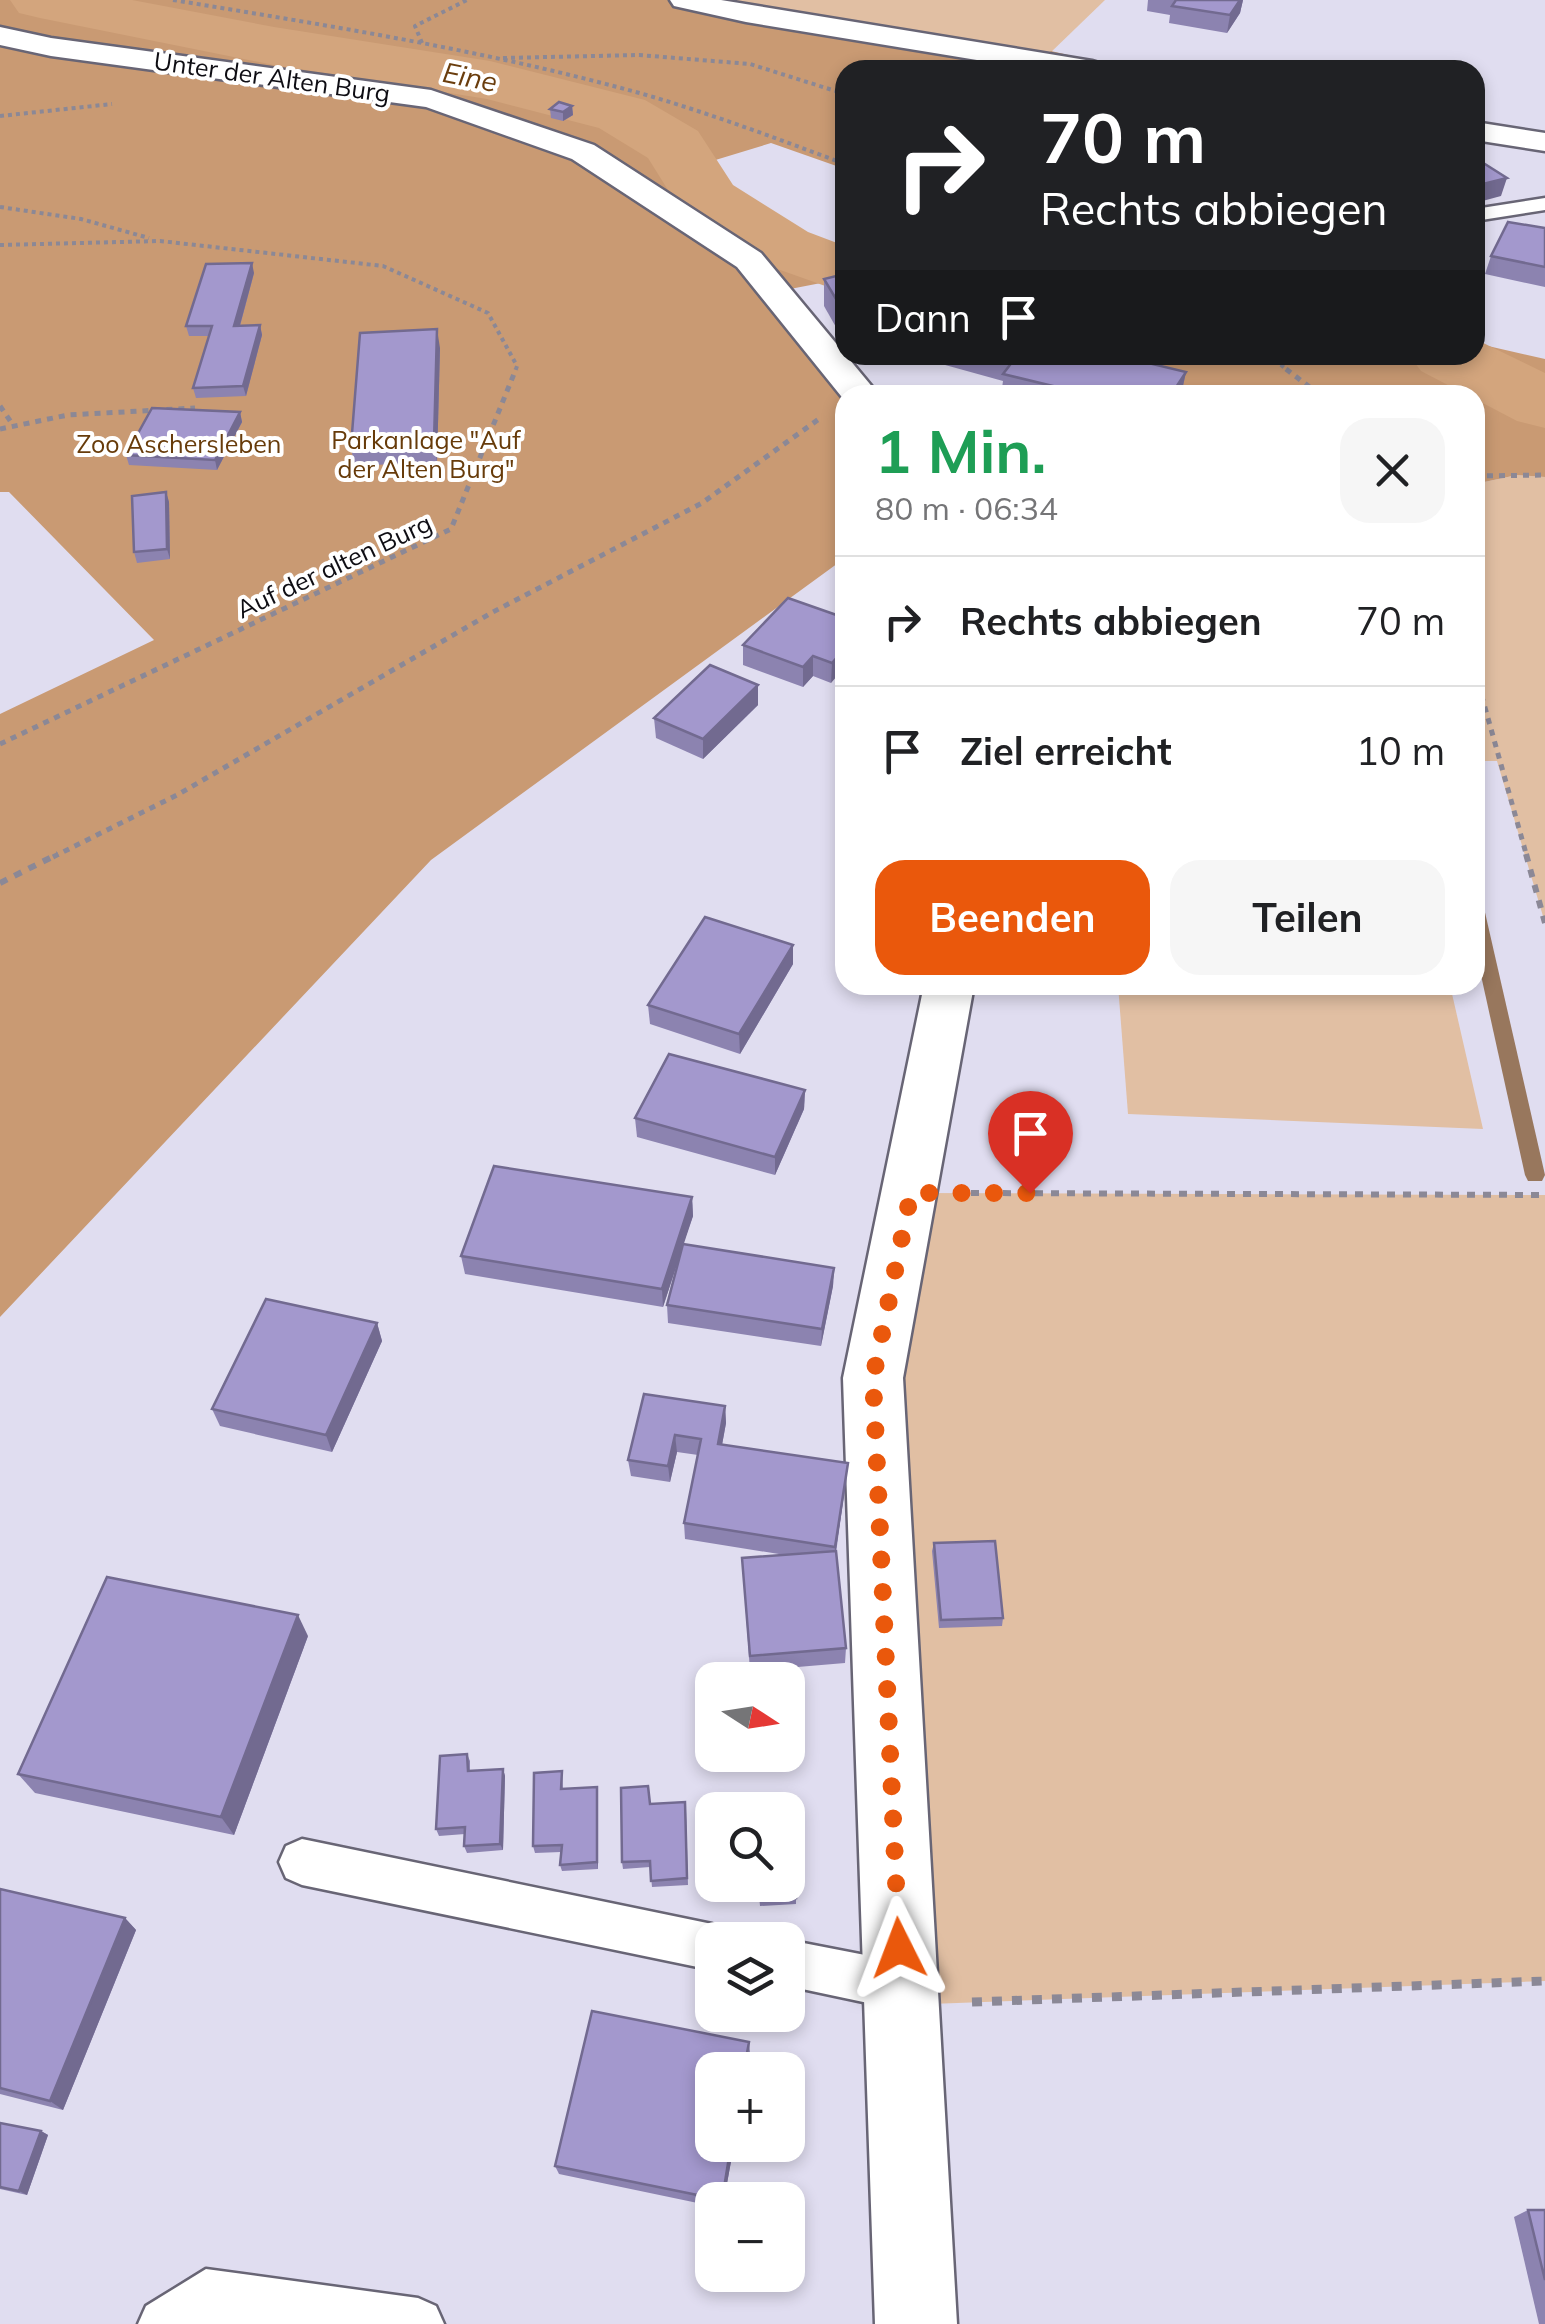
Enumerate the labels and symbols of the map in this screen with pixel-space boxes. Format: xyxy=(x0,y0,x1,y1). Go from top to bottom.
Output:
street label: Unter der Alten Burg xyxy=(152,45,392,108)
water label: Eine xyxy=(440,54,500,99)
park label: Parkanlage "Auf der Alten Burg" xyxy=(331,424,521,484)
park label: Zoo Aschersleben xyxy=(77,428,282,459)
street label: Auf der alten Burg xyxy=(231,507,436,624)
pin xyxy=(988,1091,1073,1194)
north arrow xyxy=(695,1662,805,1772)
position arrow xyxy=(847,1896,951,2000)

